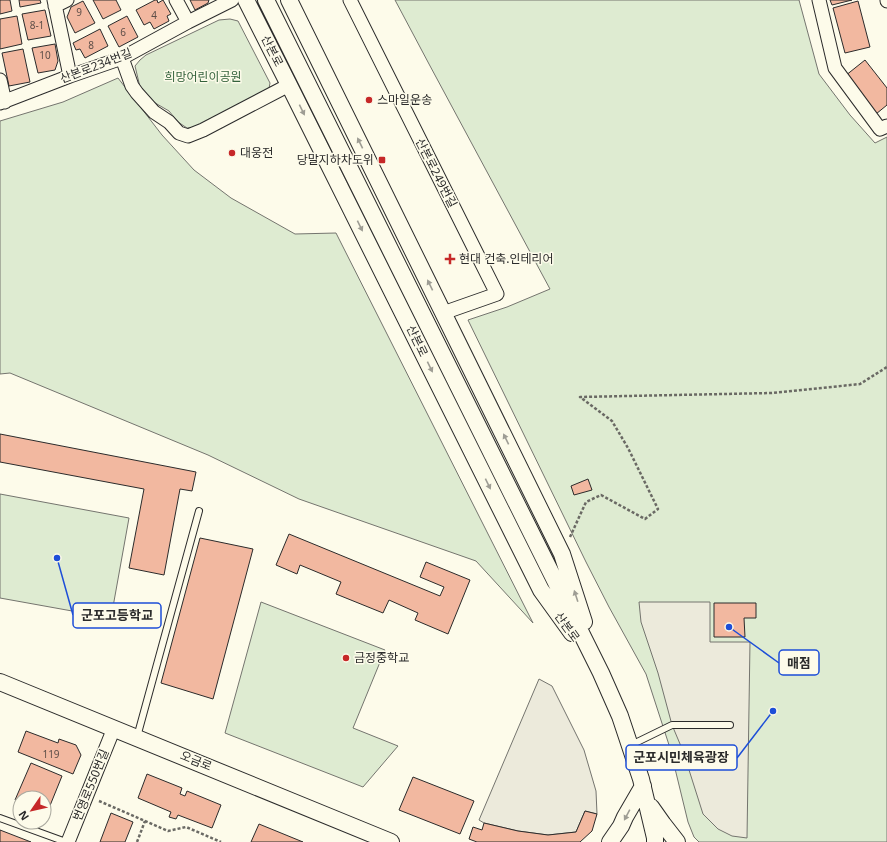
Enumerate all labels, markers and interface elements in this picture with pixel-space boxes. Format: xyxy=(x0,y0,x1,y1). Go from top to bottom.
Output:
house number: 9 xyxy=(76,5,82,19)
house number: 4 xyxy=(151,8,157,22)
house number: 8-1 xyxy=(30,18,44,32)
house number: 6 xyxy=(120,25,126,39)
street label: 산본로 xyxy=(257,32,288,69)
house number: 8 xyxy=(88,38,94,52)
street label: 산본로234번길 xyxy=(57,44,134,87)
house number: 10 xyxy=(39,48,51,62)
park label: 희망어린이공원 xyxy=(164,68,242,85)
place label: 스마일운송 xyxy=(377,91,432,108)
marker: 스마일운송 xyxy=(364,95,374,105)
one-way arrow xyxy=(299,104,305,115)
street label: 산본로249번길 xyxy=(412,135,461,210)
one-way arrow xyxy=(357,138,363,149)
place label: 대웅전 xyxy=(240,144,273,161)
marker: 대웅전 xyxy=(227,148,237,158)
place label: 당말지하차도위 xyxy=(297,151,374,168)
marker: 당말지하차도위 xyxy=(377,155,387,165)
one-way arrow xyxy=(357,220,363,232)
place label: 현대 건축.인테리어 xyxy=(459,250,554,267)
marker: 현대 건축.인테리어 xyxy=(444,253,456,265)
one-way arrow xyxy=(426,279,433,291)
street label: 산본로 xyxy=(403,322,432,359)
one-way arrow xyxy=(427,362,433,373)
one-way arrow xyxy=(503,434,509,445)
one-way arrow xyxy=(485,478,491,489)
one-way arrow xyxy=(573,590,579,602)
callout: 군포고등학교 xyxy=(73,603,161,628)
text: 군포고등학교 xyxy=(81,606,153,624)
street label: 산본로 xyxy=(551,608,584,645)
place label: 금정중학교 xyxy=(354,649,409,666)
callout: 매점 xyxy=(779,650,819,675)
marker: 금정중학교 xyxy=(341,653,351,663)
text: 매점 xyxy=(787,654,811,672)
callout: 군포시민체육광장 xyxy=(626,745,737,770)
street label: 번영로550번길 xyxy=(68,746,113,823)
street label: 오금로 xyxy=(178,746,215,775)
house number: 119 xyxy=(42,747,60,761)
text: 군포시민체육광장 xyxy=(633,748,729,766)
north arrow xyxy=(12,790,52,830)
text: N xyxy=(15,808,32,824)
one-way arrow xyxy=(623,809,630,820)

